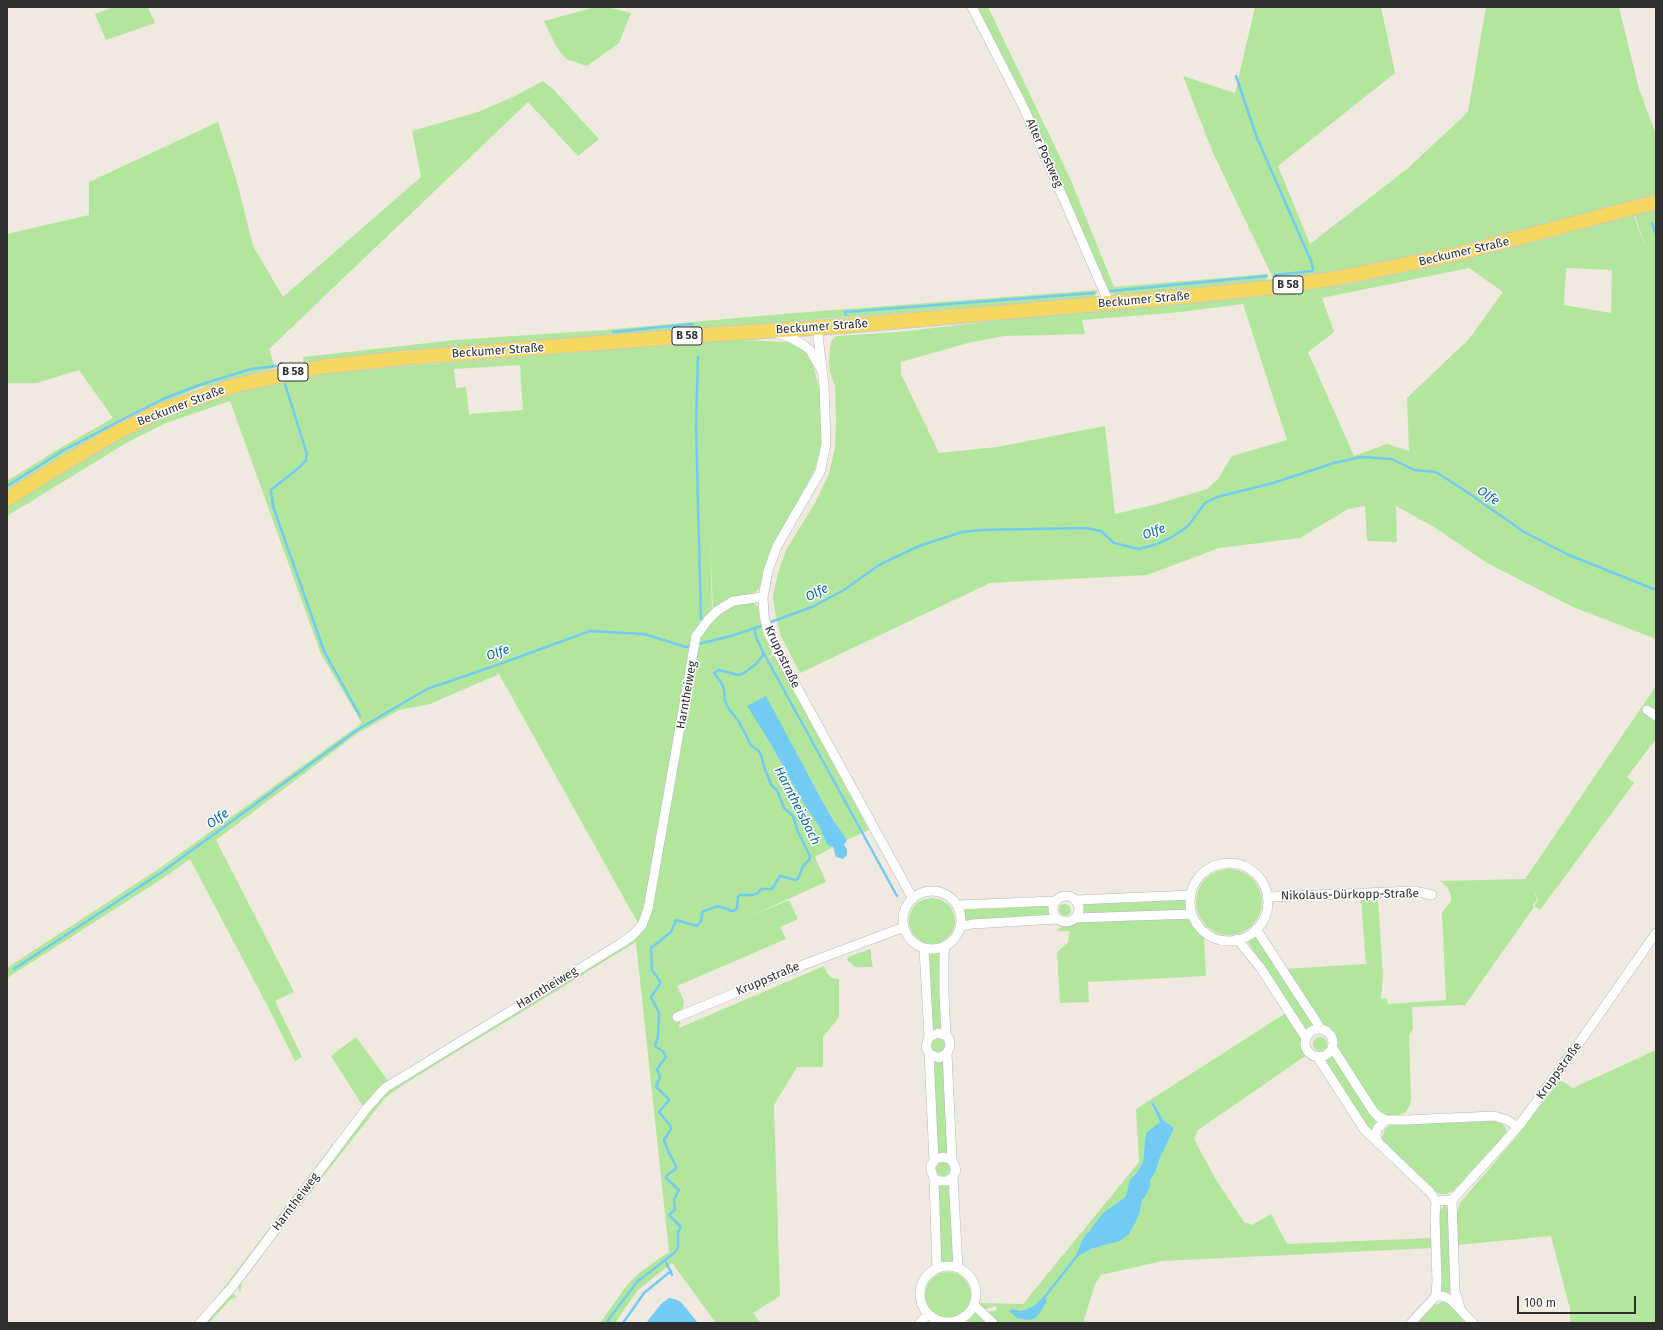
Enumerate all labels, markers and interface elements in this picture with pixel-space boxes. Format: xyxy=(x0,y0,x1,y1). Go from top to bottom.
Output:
street label: Alter Postweg xyxy=(1022,116,1066,190)
street label: Beckumer Straße xyxy=(1417,235,1511,269)
road number: B 58 xyxy=(1273,276,1303,294)
street label: Beckumer Straße xyxy=(1097,289,1191,311)
street label: Beckumer Straße xyxy=(775,317,869,337)
road number: B 58 xyxy=(672,327,702,345)
street label: Beckumer Straße xyxy=(451,341,545,361)
road number: B 58 xyxy=(278,363,308,381)
street label: Beckumer Straße xyxy=(135,383,227,429)
water label: Olfe xyxy=(1474,483,1502,509)
water label: Olfe xyxy=(1140,521,1168,543)
water label: Olfe xyxy=(803,581,831,605)
street label: Kruppstraße xyxy=(761,623,803,691)
water label: Olfe xyxy=(484,642,512,664)
street label: Harntheiweg xyxy=(674,660,700,730)
water label: Harntheisbach xyxy=(771,764,823,848)
water label: Olfe xyxy=(204,806,232,832)
street label: Nikolaus-Dürkopp-Straße xyxy=(1281,887,1419,903)
street label: Kruppstraße xyxy=(734,959,802,999)
street label: Harntheiweg xyxy=(514,964,580,1012)
street label: Kruppstraße xyxy=(1533,1040,1585,1102)
street label: Harntheiweg xyxy=(269,1170,323,1234)
scale bar xyxy=(1519,1288,1638,1314)
text: 100 m xyxy=(1524,1296,1556,1310)

